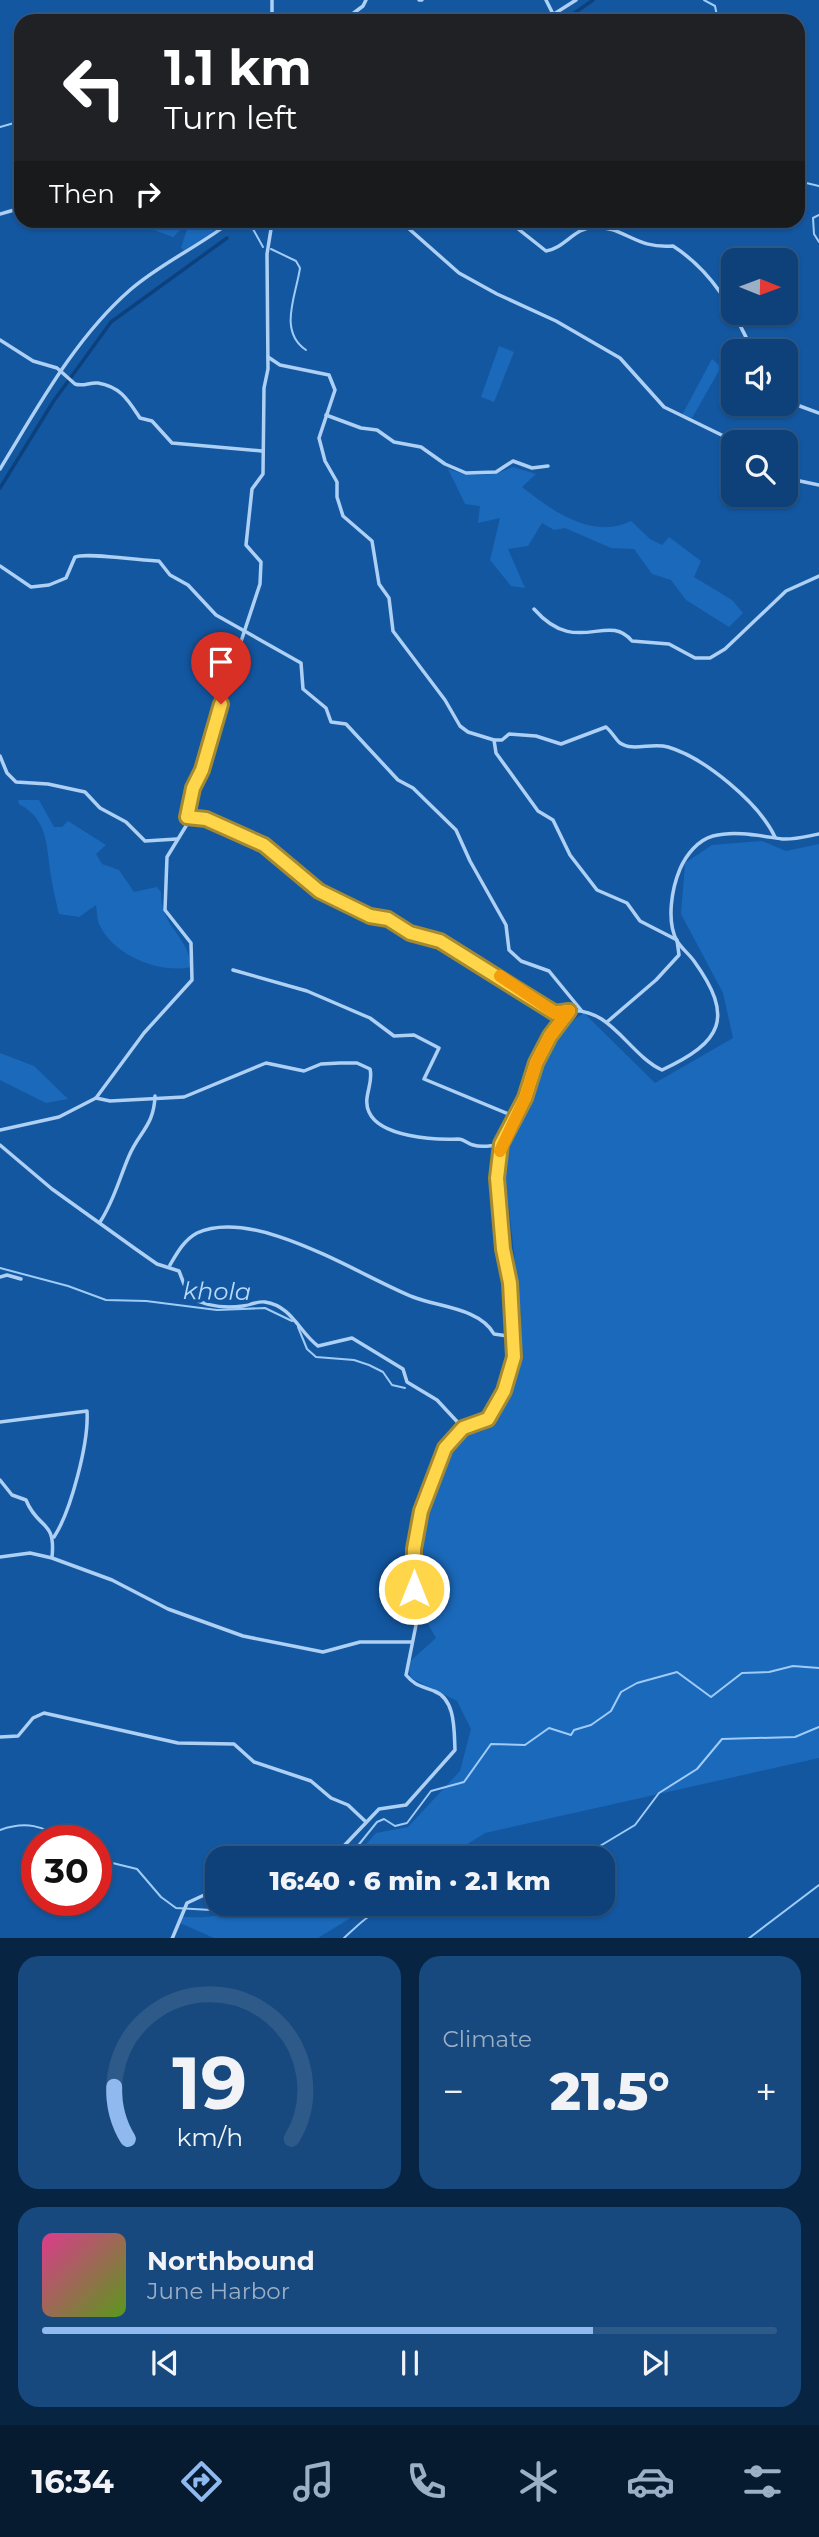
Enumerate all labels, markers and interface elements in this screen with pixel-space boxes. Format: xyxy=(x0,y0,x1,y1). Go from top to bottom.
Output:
text: 1.1 km xyxy=(164,38,312,97)
icon: left xyxy=(49,42,140,133)
text: Turn left xyxy=(164,98,298,137)
icon: right xyxy=(129,175,167,213)
text: Then xyxy=(49,178,115,210)
north arrow xyxy=(721,248,798,326)
map controls xyxy=(721,248,798,507)
button: sound xyxy=(721,339,798,416)
button: search xyxy=(721,430,798,507)
pin xyxy=(191,632,251,704)
icon: arrive xyxy=(202,643,240,681)
water label: khola xyxy=(183,1276,251,1306)
position arrow xyxy=(377,1552,451,1626)
speed limit sign: 30 xyxy=(21,1825,112,1916)
text: 16:40 · 6 min · 2.1 km xyxy=(269,1865,551,1897)
text: Climate xyxy=(443,2025,532,2053)
text: 19 xyxy=(172,2039,247,2127)
text: 21.5° xyxy=(550,2060,670,2123)
text: − xyxy=(443,2068,464,2115)
text: + xyxy=(755,2068,777,2115)
text: km/h xyxy=(176,2121,243,2151)
text: Northbound xyxy=(147,2245,315,2277)
text: June Harbor xyxy=(147,2277,290,2305)
icon: previous xyxy=(146,2344,184,2382)
icon: pause xyxy=(391,2344,429,2382)
icon: next xyxy=(636,2344,674,2382)
icon: directions xyxy=(177,2457,226,2506)
icon: music xyxy=(289,2457,338,2506)
icon: phone xyxy=(402,2457,451,2506)
icon: climate xyxy=(514,2457,563,2506)
icon: car xyxy=(626,2457,675,2506)
icon: filters xyxy=(738,2457,787,2506)
text: 16:34 xyxy=(32,2462,114,2501)

